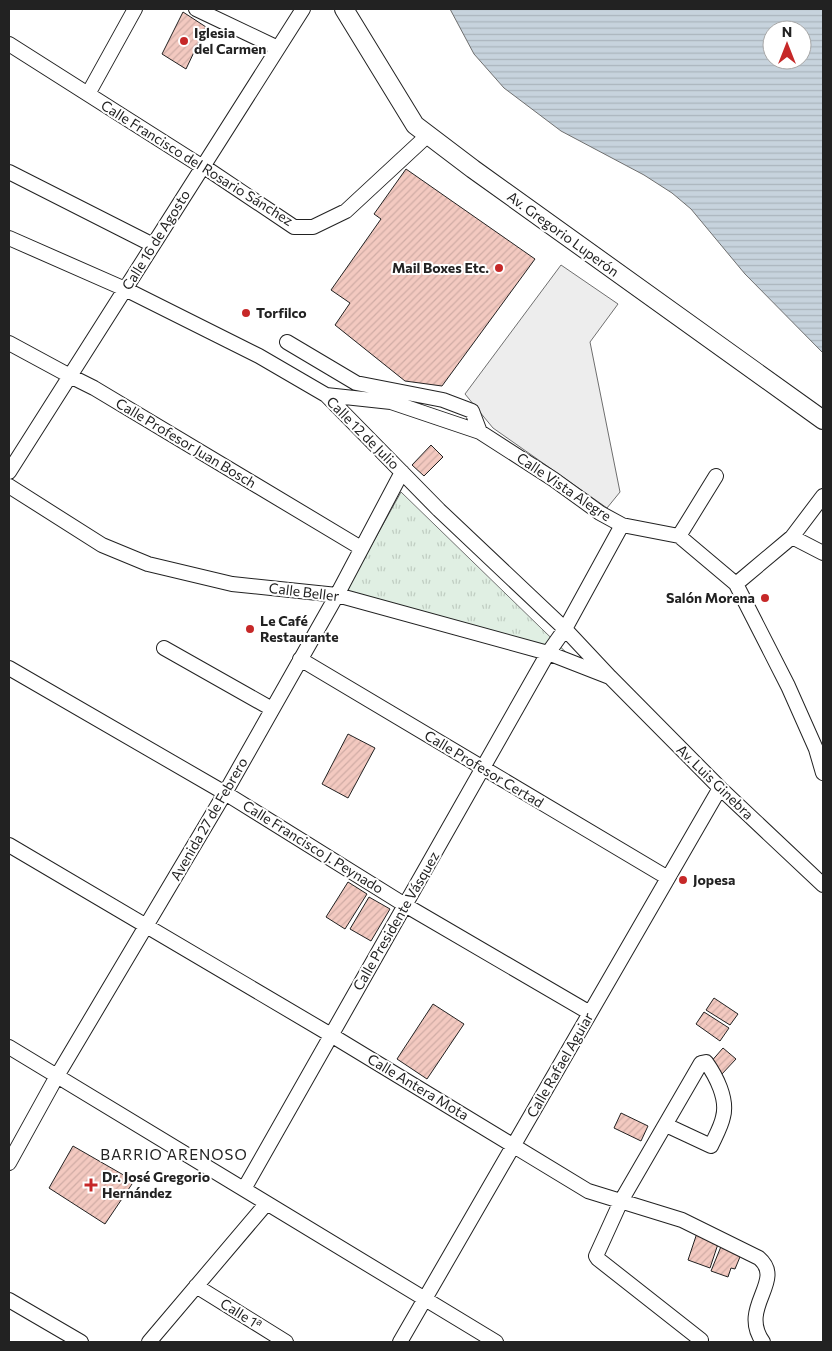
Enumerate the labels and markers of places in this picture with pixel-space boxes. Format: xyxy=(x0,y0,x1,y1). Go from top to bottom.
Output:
place label: Iglesia del Carmen xyxy=(194,24,266,57)
marker: Iglesia del Carmen xyxy=(178,35,190,47)
place label: Mail Boxes Etc. xyxy=(392,259,489,276)
marker: Mail Boxes Etc. xyxy=(493,262,505,274)
place label: Torfilco xyxy=(256,304,307,321)
marker: Torfilco xyxy=(240,307,252,319)
place label: Salón Morena xyxy=(666,589,755,606)
marker: Salón Morena xyxy=(759,592,771,604)
place label: Le Café Restaurante xyxy=(260,612,339,645)
marker: Le Café Restaurante xyxy=(244,623,256,635)
place label: Jopesa xyxy=(693,871,735,888)
marker: Jopesa xyxy=(677,874,689,886)
place label: Dr. José Gregorio Hernández xyxy=(102,1168,210,1201)
marker: Dr. José Gregorio Hernández xyxy=(84,1178,98,1192)

